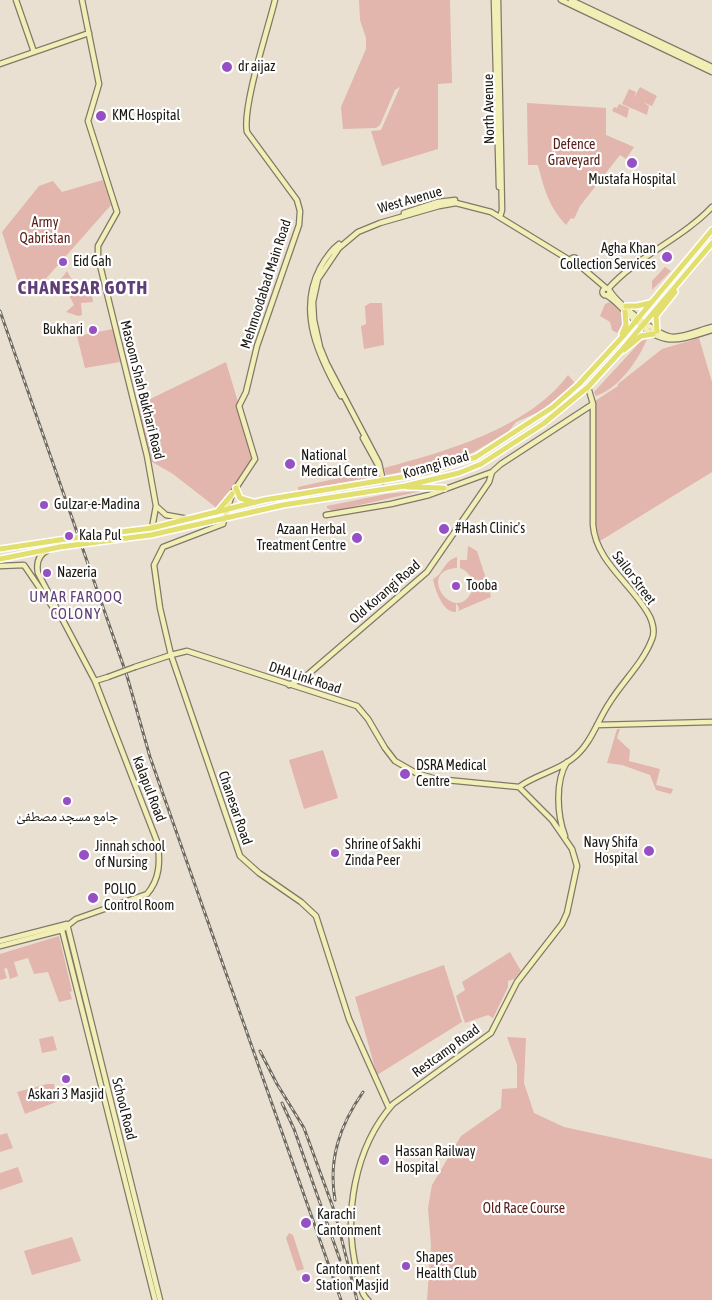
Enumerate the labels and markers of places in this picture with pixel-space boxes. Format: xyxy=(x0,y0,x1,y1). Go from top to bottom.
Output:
place label: dr aijaz xyxy=(238,59,275,75)
marker: dr aijaz xyxy=(220,60,234,74)
place label: KMC Hospital xyxy=(112,108,180,124)
marker: KMC Hospital xyxy=(94,109,108,123)
marker: Mustafa Hospital xyxy=(625,156,639,170)
place label: Mustafa Hospital xyxy=(588,172,676,188)
place label: Agha Khan Collection Services xyxy=(560,241,656,274)
marker: Agha Khan Collection Services xyxy=(660,250,674,264)
place label: Eid Gah xyxy=(73,254,111,270)
marker: Eid Gah xyxy=(57,256,69,268)
place label: Bukhari xyxy=(43,322,83,338)
marker: Bukhari xyxy=(87,324,99,336)
place label: National Medical Centre xyxy=(301,448,378,481)
marker: National Medical Centre xyxy=(283,457,297,471)
place label: Gulzar-e-Madina xyxy=(54,497,140,513)
marker: Gulzar-e-Madina xyxy=(38,499,50,511)
place label: #Hash Clinic's xyxy=(455,521,525,537)
place label: Azaan Herbal Treatment Centre xyxy=(257,522,346,554)
marker: #Hash Clinic's xyxy=(437,522,451,536)
place label: Kala Pul xyxy=(79,528,122,544)
marker: Kala Pul xyxy=(63,530,75,542)
marker: Azaan Herbal Treatment Centre xyxy=(350,531,364,545)
place label: Nazeria xyxy=(57,565,97,581)
marker: Nazeria xyxy=(41,567,53,579)
place label: Tooba xyxy=(466,578,498,594)
marker: Tooba xyxy=(450,580,462,592)
place label: DSRA Medical Centre xyxy=(416,758,486,790)
marker: DSRA Medical Centre xyxy=(398,767,412,781)
marker: جامع مسجد مصطفیٰ xyxy=(61,795,73,807)
place label: جامع مسجد مصطفیٰ xyxy=(16,809,118,825)
place label: Navy Shifa Hospital xyxy=(584,835,638,868)
place label: Shrine of Sakhi Zinda Peer xyxy=(345,837,421,870)
place label: Jinnah school of Nursing xyxy=(95,839,165,872)
marker: Navy Shifa Hospital xyxy=(642,844,656,858)
marker: Shrine of Sakhi Zinda Peer xyxy=(329,847,341,859)
marker: Jinnah school of Nursing xyxy=(77,848,91,862)
place label: POLIO Control Room xyxy=(104,882,174,914)
marker: POLIO Control Room xyxy=(86,891,100,905)
marker: Askari 3 Masjid xyxy=(60,1073,72,1085)
place label: Askari 3 Masjid xyxy=(28,1087,104,1103)
place label: Hassan Railway Hospital xyxy=(395,1144,476,1176)
marker: Hassan Railway Hospital xyxy=(377,1153,391,1167)
place label: Karachi Cantonment xyxy=(317,1207,381,1240)
marker: Karachi Cantonment xyxy=(299,1216,313,1230)
place label: Shapes Health Club xyxy=(416,1250,477,1282)
marker: Shapes Health Club xyxy=(400,1260,412,1272)
place label: Cantonment Station Masjid xyxy=(316,1262,389,1294)
marker: Cantonment Station Masjid xyxy=(300,1272,312,1284)

